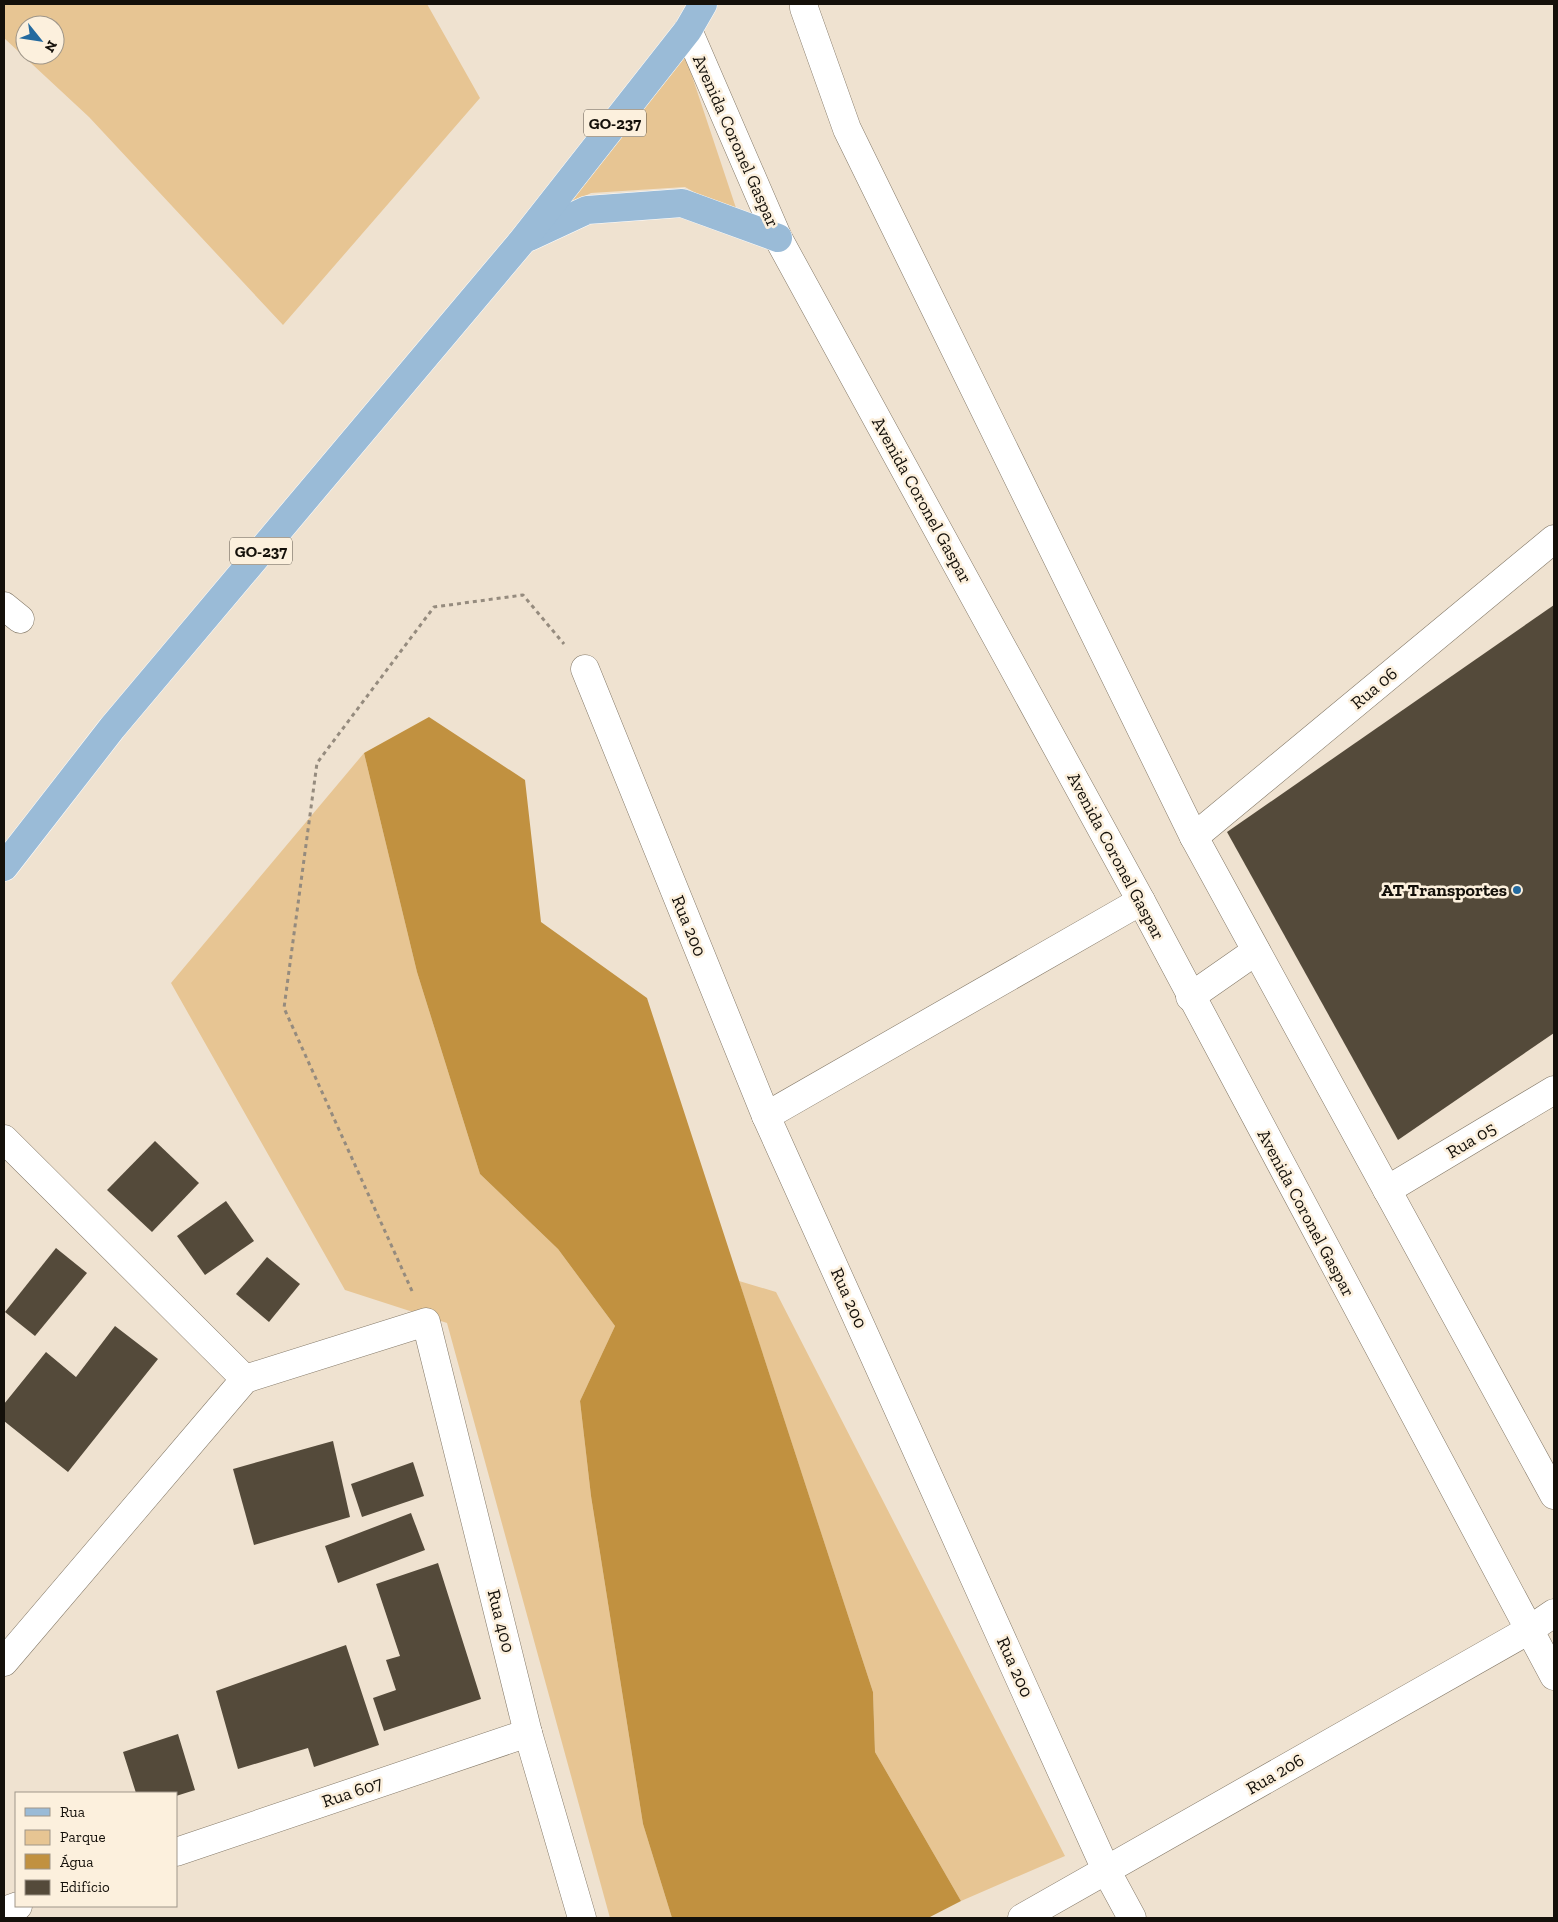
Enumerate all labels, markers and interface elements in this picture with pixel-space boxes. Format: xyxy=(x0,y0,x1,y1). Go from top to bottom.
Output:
north arrow xyxy=(15,15,65,65)
text: N xyxy=(41,37,61,55)
street label: Avenida Coronel Gaspar xyxy=(688,51,784,231)
road number: GO-237 xyxy=(584,110,646,136)
street label: Avenida Coronel Gaspar xyxy=(867,413,977,587)
road number: GO-237 xyxy=(230,538,292,564)
street label: Rua 06 xyxy=(1346,662,1402,714)
street label: Avenida Coronel Gaspar xyxy=(1062,768,1170,944)
place label: AT Transportes xyxy=(1381,879,1507,901)
marker: AT Transportes xyxy=(1511,884,1523,896)
street label: Rua 200 xyxy=(667,892,711,960)
street label: Rua 05 xyxy=(1442,1117,1500,1163)
street label: Avenida Coronel Gaspar xyxy=(1252,1125,1360,1301)
street label: Rua 200 xyxy=(826,1264,872,1332)
street label: Rua 400 xyxy=(483,1587,519,1655)
street label: Rua 200 xyxy=(992,1633,1038,1701)
street label: Rua 206 xyxy=(1242,1749,1308,1799)
street label: Rua 607 xyxy=(319,1771,386,1813)
legend xyxy=(15,1792,178,1907)
text: Rua xyxy=(60,1803,85,1821)
text: Parque xyxy=(60,1828,106,1846)
text: Água xyxy=(60,1853,93,1871)
text: Edifício xyxy=(60,1878,110,1896)

